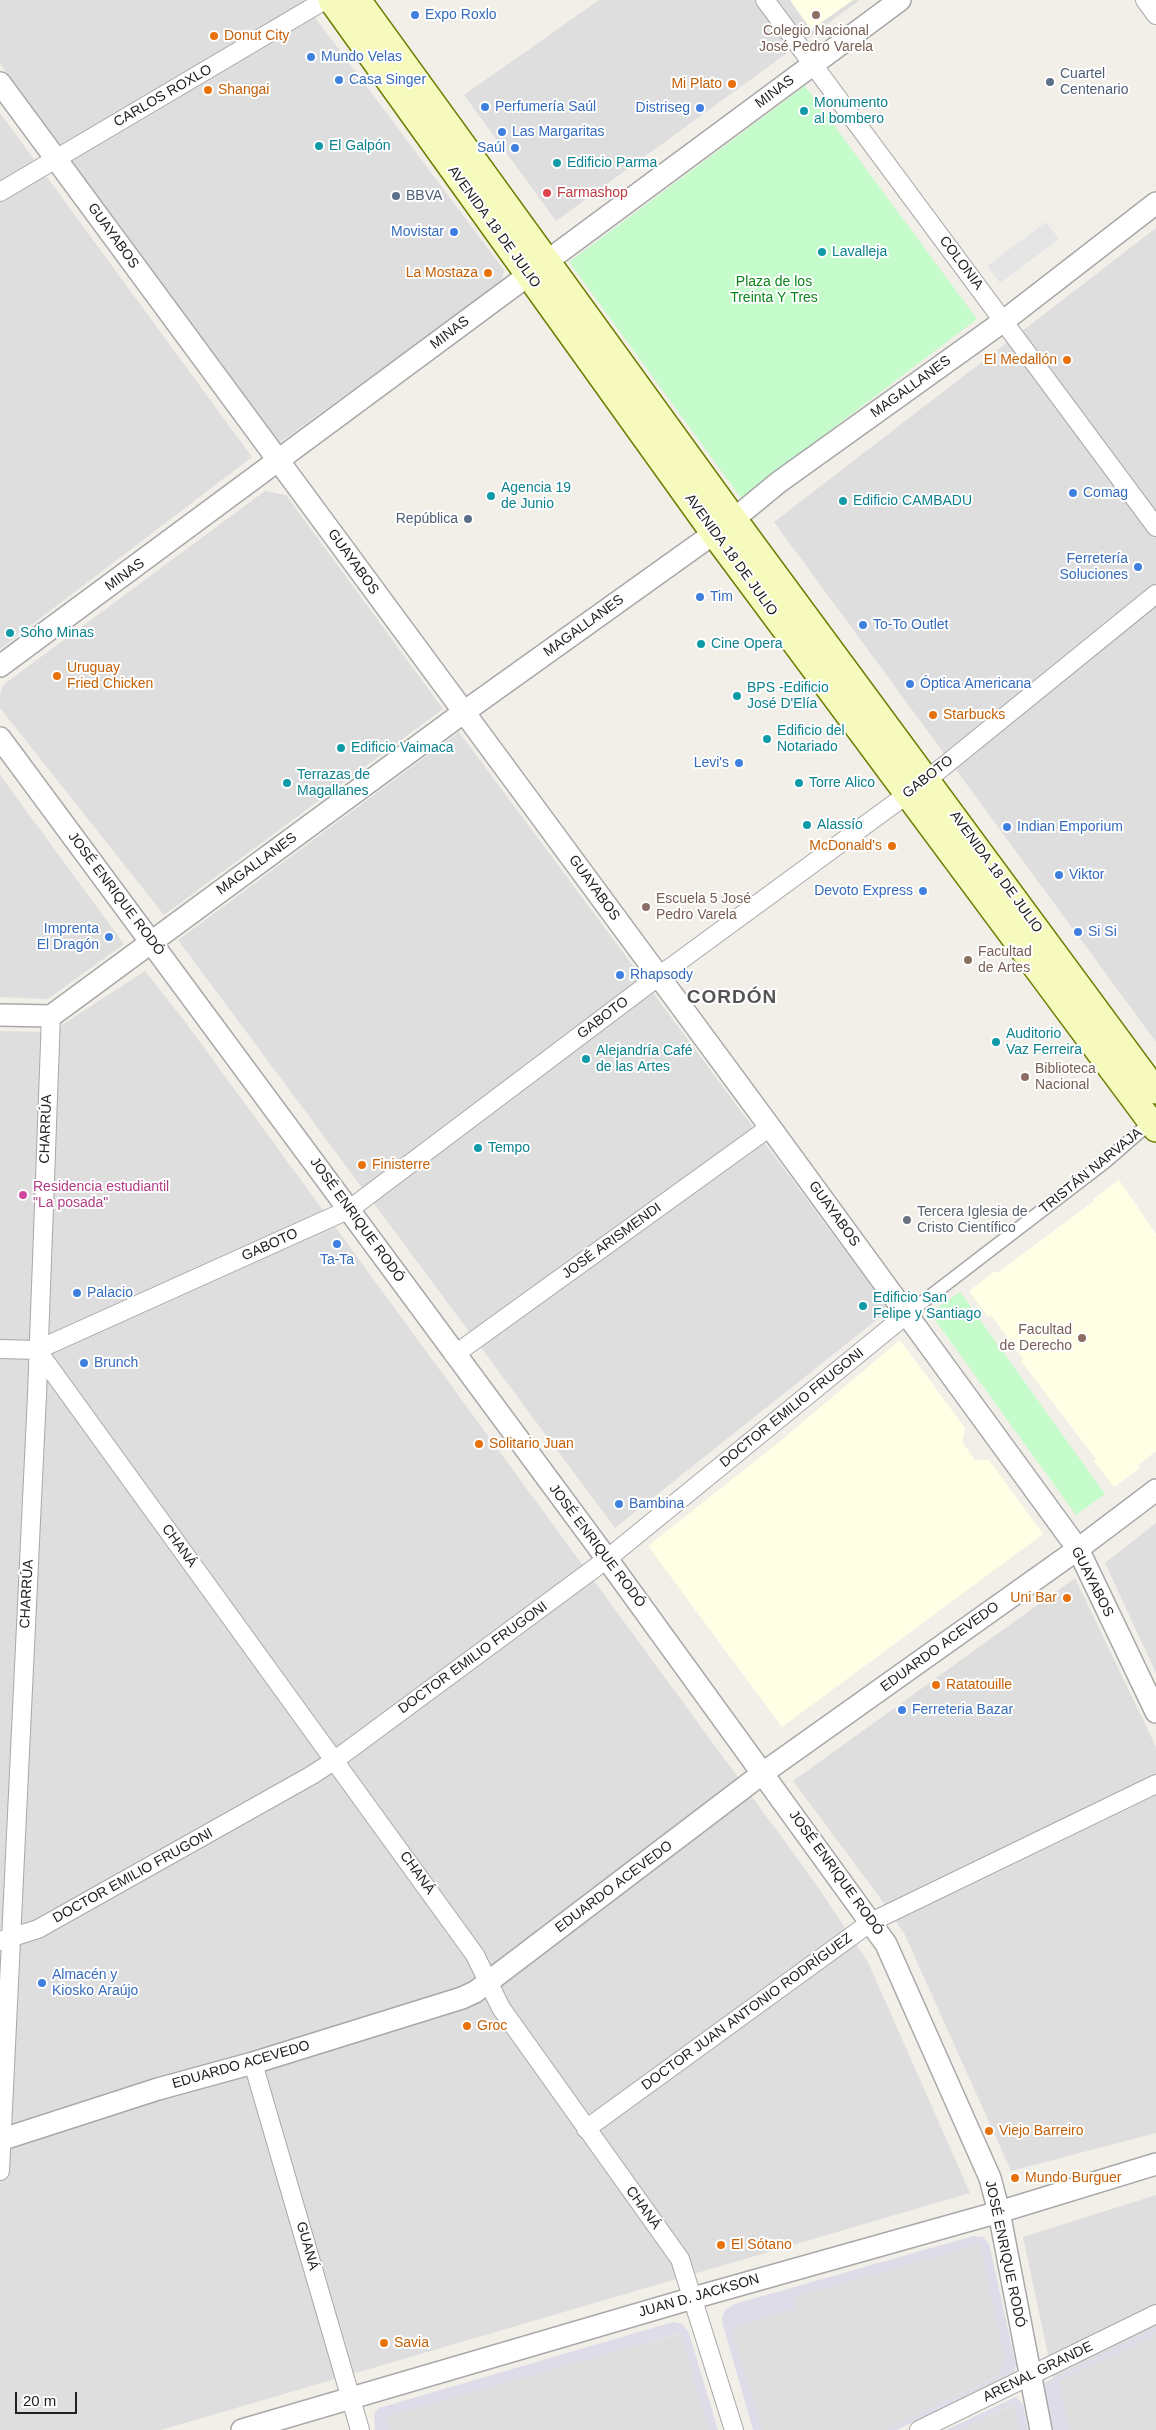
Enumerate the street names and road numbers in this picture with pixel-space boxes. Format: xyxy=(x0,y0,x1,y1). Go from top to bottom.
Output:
street label: CARLOS ROXLO xyxy=(111,61,215,131)
street label: MINAS xyxy=(752,72,798,112)
street label: AVENIDA 18 DE JULIO xyxy=(444,163,544,291)
street label: GUAYABOS xyxy=(84,200,142,272)
street label: COLONIA xyxy=(935,233,987,293)
street label: MINAS xyxy=(427,313,473,353)
street label: MAGALLANES xyxy=(868,352,954,422)
street label: AVENIDA 18 DE JULIO xyxy=(681,491,781,619)
street label: GUAYABOS xyxy=(324,526,382,598)
street label: MINAS xyxy=(102,555,148,595)
street label: MAGALLANES xyxy=(541,591,627,661)
street label: GABOTO xyxy=(899,752,957,802)
street label: AVENIDA 18 DE JULIO xyxy=(946,808,1046,936)
street label: JOSÉ ENRIQUE RODÓ xyxy=(64,829,168,959)
street label: MAGALLANES xyxy=(214,829,300,899)
street label: GUAYABOS xyxy=(565,852,623,924)
street label: GABOTO xyxy=(574,993,632,1043)
street label: CHARRÚA xyxy=(36,1094,56,1164)
street label: TRISTÁN NARVAJA xyxy=(1036,1124,1146,1218)
street label: JOSÉ ENRIQUE RODÓ xyxy=(306,1154,408,1286)
street label: GUAYABOS xyxy=(805,1178,863,1250)
street label: JOSÉ ARISMENDI xyxy=(559,1199,665,1283)
street label: GABOTO xyxy=(239,1225,301,1265)
street label: DOCTOR EMILIO FRUGONI xyxy=(717,1345,867,1471)
street label: JOSÉ ENRIQUE RODÓ xyxy=(545,1481,649,1611)
street label: CHANÁ xyxy=(158,1521,200,1571)
street label: GUAYABOS xyxy=(1067,1544,1117,1620)
street label: CHARRÚA xyxy=(17,1559,37,1629)
street label: DOCTOR EMILIO FRUGONI xyxy=(395,1598,551,1718)
street label: EDUARDO ACEVEDO xyxy=(877,1598,1003,1696)
street label: JOSÉ ENRIQUE RODÓ xyxy=(785,1807,887,1939)
street label: DOCTOR EMILIO FRUGONI xyxy=(50,1825,216,1927)
street label: EDUARDO ACEVEDO xyxy=(552,1837,676,1937)
street label: CHANÁ xyxy=(396,1848,438,1898)
street label: DOCTOR JUAN ANTONIO RODRÍGUEZ xyxy=(638,1930,856,2094)
street label: EDUARDO ACEVEDO xyxy=(170,2037,312,2093)
street label: JOSÉ ENRIQUE RODÓ xyxy=(981,2179,1029,2329)
street label: CHANÁ xyxy=(622,2183,664,2233)
street label: GUANÁ xyxy=(292,2220,322,2272)
street label: JUAN D. JACKSON xyxy=(637,2271,761,2321)
street label: ARENAL GRANDE xyxy=(980,2338,1096,2406)

